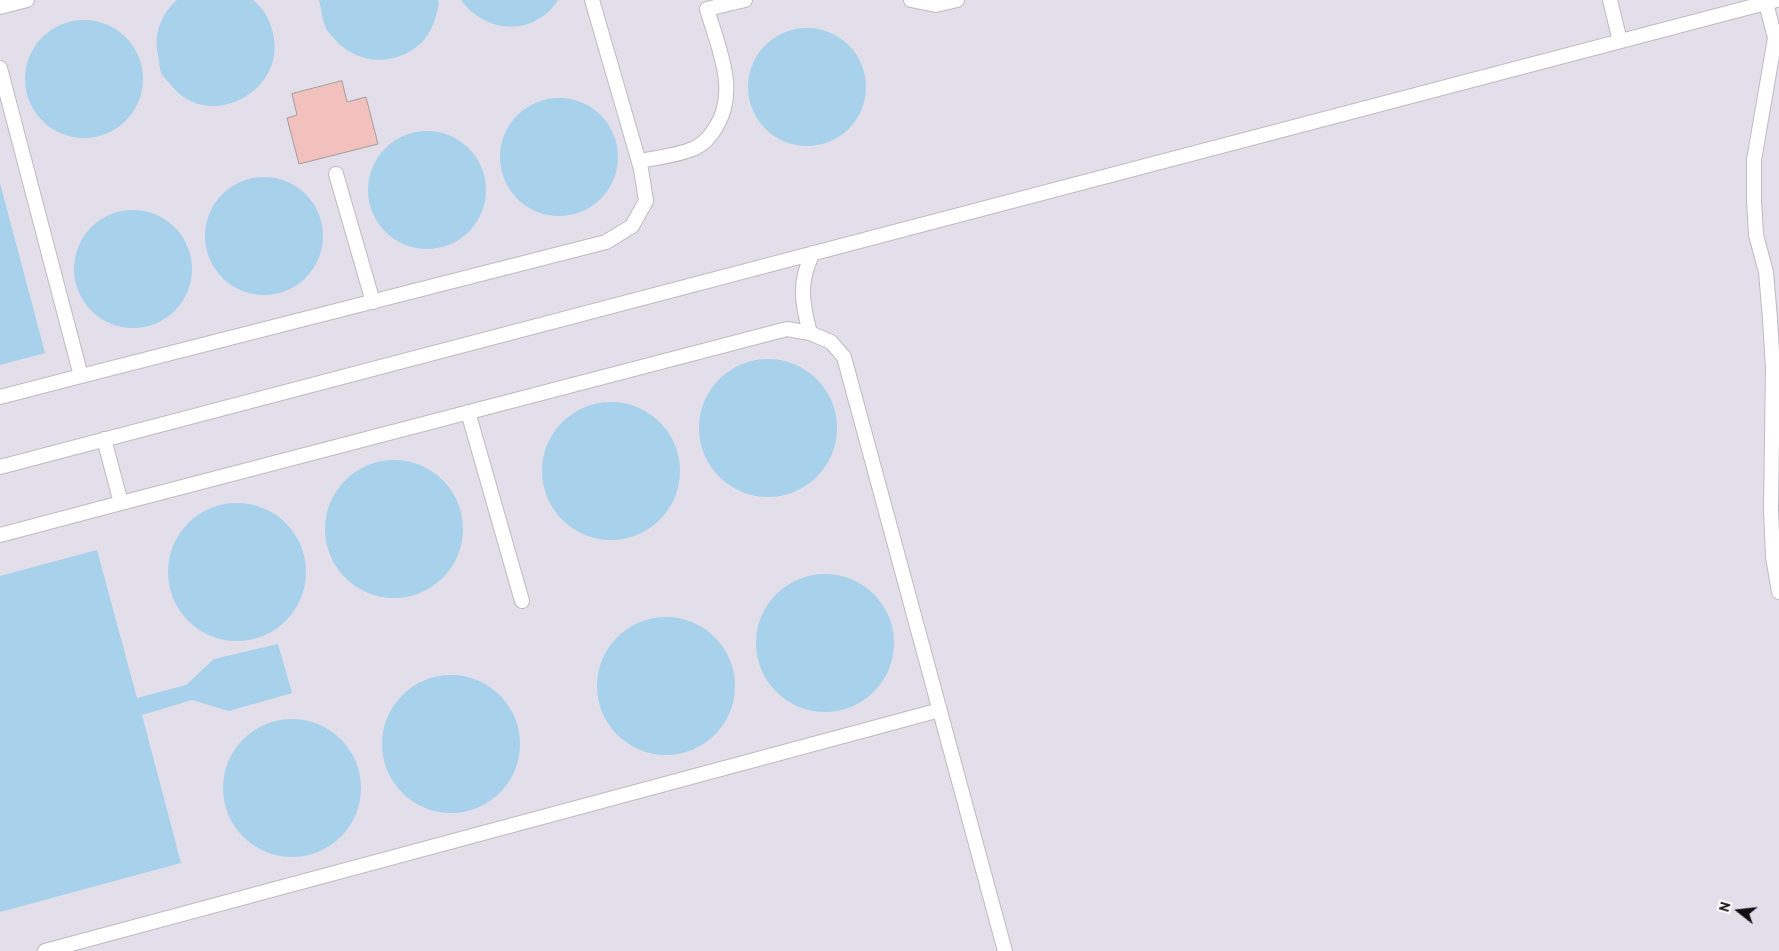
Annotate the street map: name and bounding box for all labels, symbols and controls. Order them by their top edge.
north arrow [1714,886,1764,936]
text: N [1715,900,1734,914]

